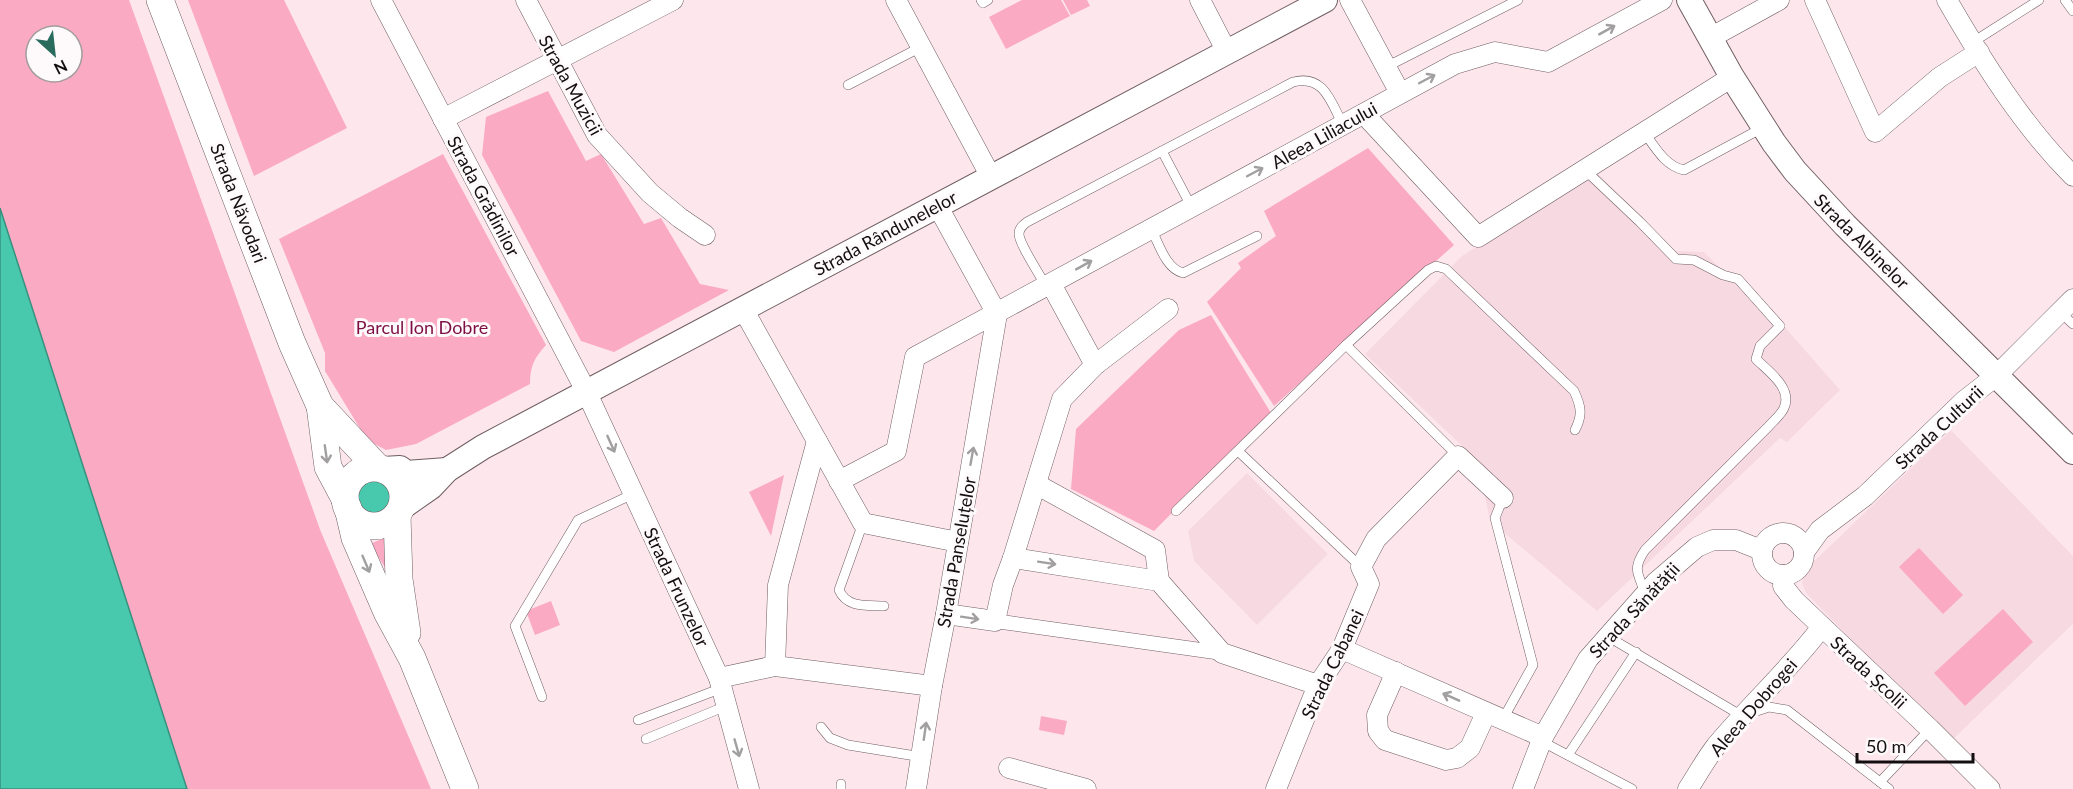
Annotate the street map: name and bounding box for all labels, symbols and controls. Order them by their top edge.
north arrow [24,24,84,84]
one-way arrow [1598,24,1616,35]
street label: Strada Muzicii [534,31,608,139]
text: N [51,57,71,79]
one-way arrow [1417,72,1435,84]
street label: Aleea Liliacului [1267,97,1381,173]
street label: Strada Grădinilor [443,132,525,260]
street label: Strada Năvodari [206,140,272,266]
one-way arrow [1246,166,1264,177]
street label: Strada Rândunelelor [809,186,961,280]
street label: Strada Albinelor [1810,189,1914,293]
one-way arrow [1075,259,1092,271]
park label: Parcul Ion Dobre [356,316,488,338]
street label: Strada Culturii [1890,381,1988,473]
one-way arrow [605,435,617,453]
one-way arrow [321,444,332,464]
one-way arrow [967,447,978,467]
street label: Strada Panseluțelor [932,474,980,629]
street label: Strada Frunzelor [640,524,714,651]
one-way arrow [361,554,372,572]
one-way arrow [1036,558,1056,569]
street label: Strada Sănătății [1584,558,1684,662]
street label: Strada Cabanei [1296,606,1368,722]
one-way arrow [960,612,980,623]
street label: Strada Școlii [1826,631,1912,713]
street label: Aleea Dobrogei [1705,654,1801,760]
one-way arrow [1442,691,1460,702]
one-way arrow [920,722,931,742]
scale bar [1857,726,1972,764]
text: 50 m [1866,735,1906,757]
one-way arrow [732,738,744,757]

